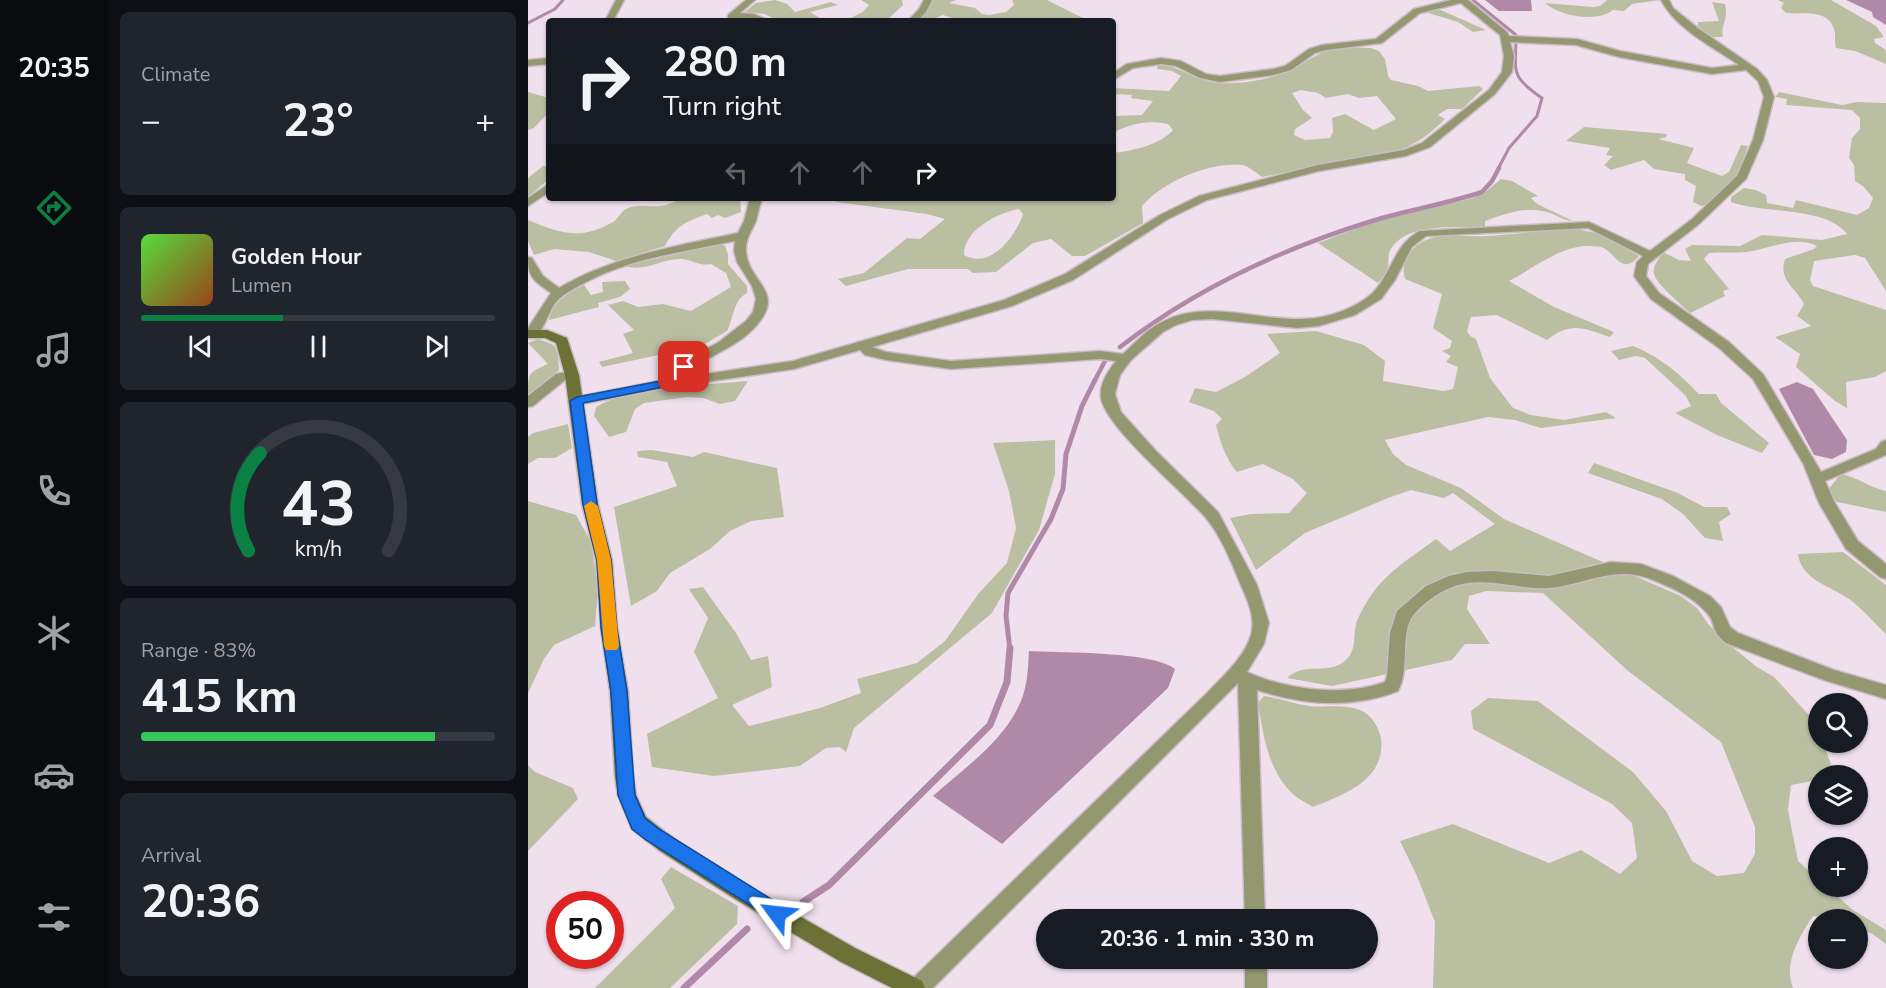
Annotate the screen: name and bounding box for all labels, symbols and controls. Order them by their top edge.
text: 280 m [663,34,787,91]
icon: right [564,42,642,120]
text: 20:35 [18,50,90,87]
text: Climate [141,61,210,88]
text: Turn right [663,88,781,125]
text: 23° [282,91,354,152]
text: − [141,99,161,144]
text: + [475,99,495,144]
icon: left [720,156,753,189]
icon: ahead [783,156,816,189]
icon: ahead [846,156,879,189]
icon: right [909,156,942,189]
icon: directions [33,187,75,229]
text: Golden Hour [231,242,362,272]
text: Lumen [231,272,292,299]
icon: music [33,329,75,371]
icon: previous [184,330,217,363]
icon: pause [302,330,335,363]
icon: next [420,330,453,363]
pin [658,341,709,392]
icon: arrive [667,350,700,383]
text: 43 [281,462,355,547]
icon: phone [33,470,75,512]
text: km/h [294,534,342,564]
icon: climate [33,612,75,654]
text: Range · 83% [141,637,256,664]
text: 415 km [141,667,298,728]
map controls [1808,693,1868,969]
button: search [1808,693,1868,753]
icon: car [33,754,75,796]
button: layers [1808,765,1868,825]
button: + [1808,837,1868,897]
text: Arrival [141,842,201,869]
text: 20:36 [141,872,260,933]
position arrow [745,882,809,946]
speed limit sign: 50 [546,891,624,969]
icon: filters [33,896,75,938]
button: − [1808,909,1868,969]
text: 20:36 · 1 min · 330 m [1100,924,1314,954]

